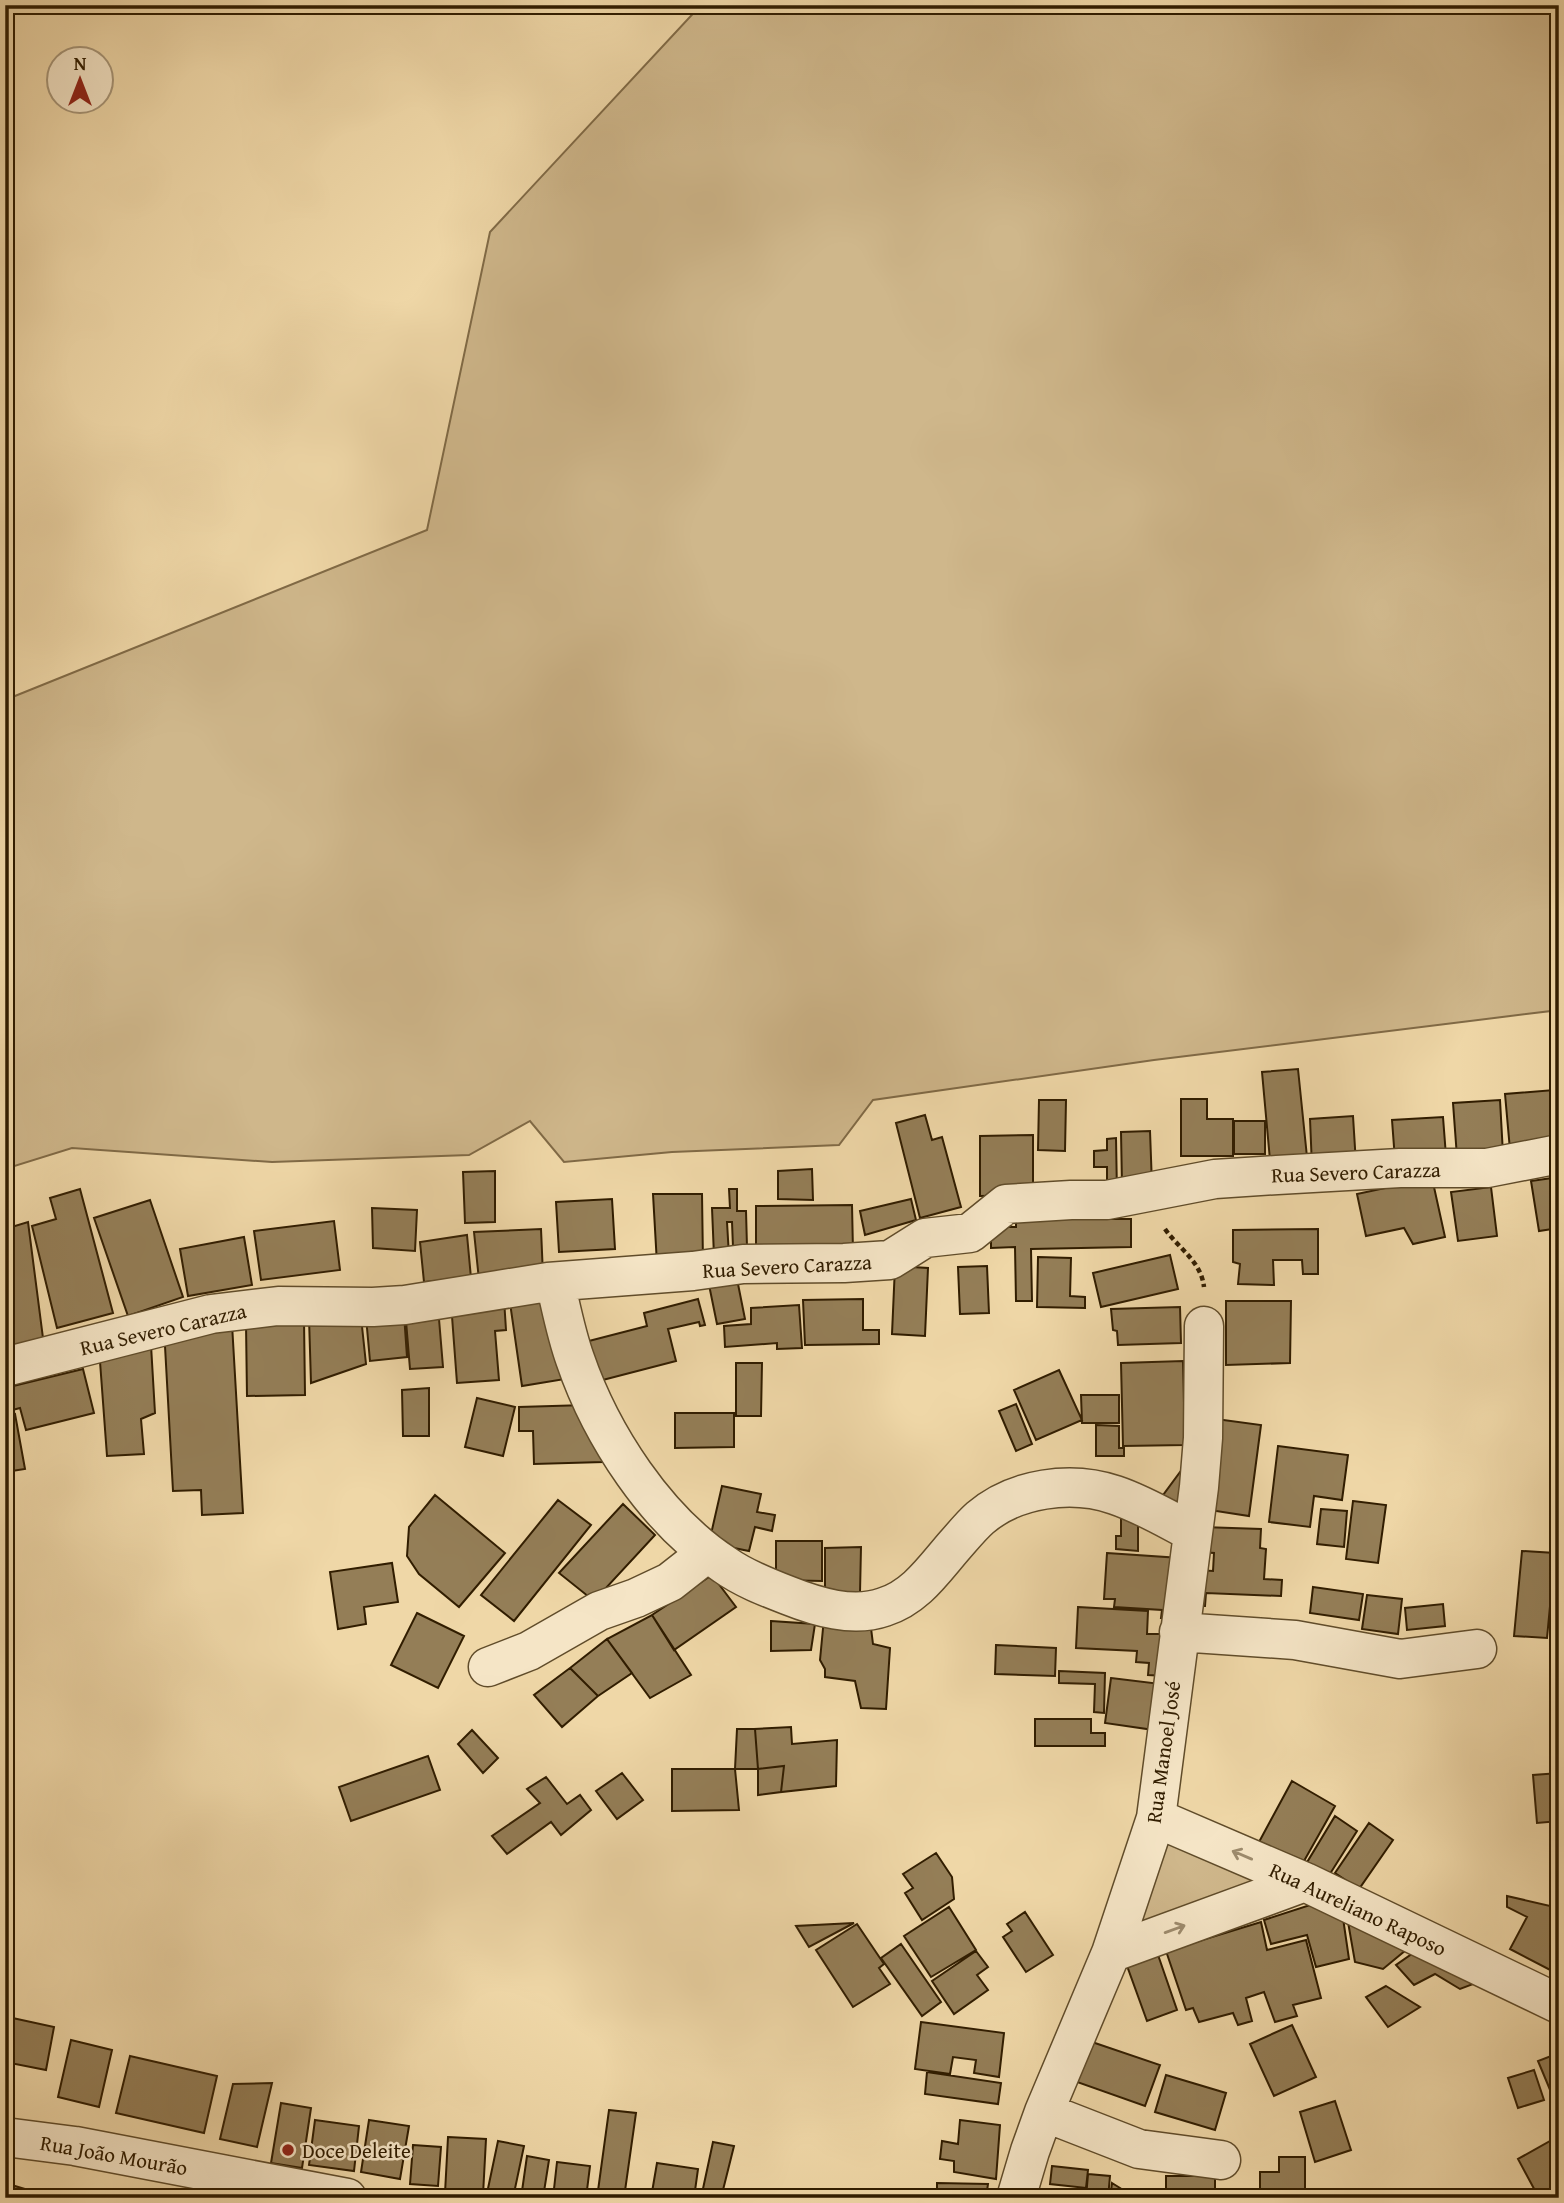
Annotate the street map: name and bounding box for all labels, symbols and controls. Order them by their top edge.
north arrow [46,46,116,116]
text: N [74,49,87,77]
street label: Rua Severo Carazza [1271,1154,1441,1190]
street label: Rua Severo Carazza [701,1246,873,1286]
street label: Rua Severo Carazza [77,1295,249,1363]
street label: Rua Manoel José [1138,1679,1188,1825]
one-way arrow [1232,1848,1253,1861]
street label: Rua Aureliano Raposo [1264,1854,1452,1964]
one-way arrow [1163,1922,1185,1935]
street label: Rua João Mourão [38,2127,190,2183]
place label: Doce Deleite [302,2135,411,2166]
marker: Doce Deleite [280,2142,296,2158]

